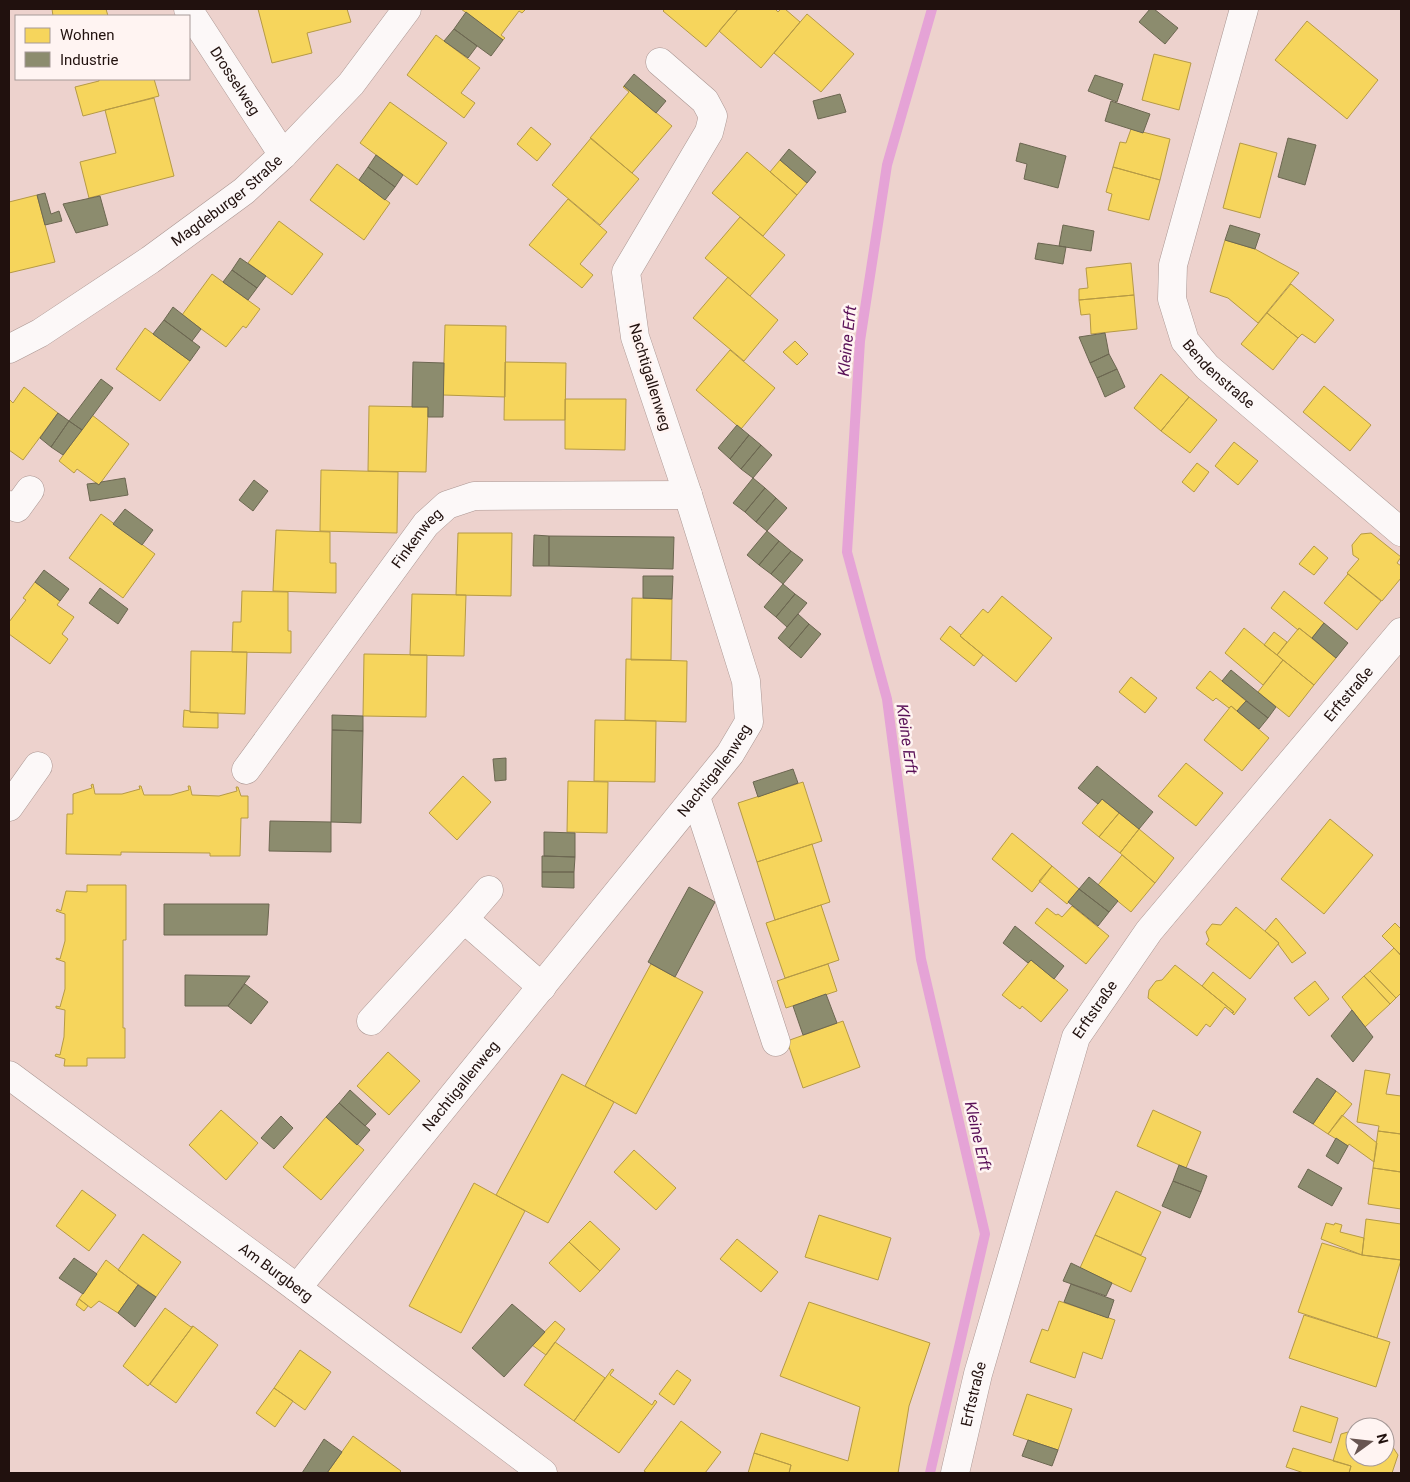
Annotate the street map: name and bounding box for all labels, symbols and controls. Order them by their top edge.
legend [15,15,190,80]
text: Wohnen [60,26,114,44]
street label: Drosselweg [206,43,264,119]
text: Industrie [60,51,118,69]
street label: Magdeburger Straße [168,151,286,250]
water label: Kleine Erft [834,304,860,377]
street label: Nachtigallenweg [625,321,675,433]
street label: Bendenstraße [1179,336,1258,413]
street label: Finkenweg [388,505,446,572]
street label: Erftstraße [1320,663,1377,725]
water label: Kleine Erft [893,703,921,776]
street label: Nachtigallenweg [674,721,755,820]
street label: Erftstraße [1069,977,1121,1042]
street label: Nachtigallenweg [419,1037,503,1135]
water label: Kleine Erft [961,1099,995,1174]
street label: Am Burgberg [235,1239,316,1306]
street label: Erftstraße [957,1359,990,1428]
north arrow [1345,1417,1395,1467]
text: N [1374,1432,1392,1445]

